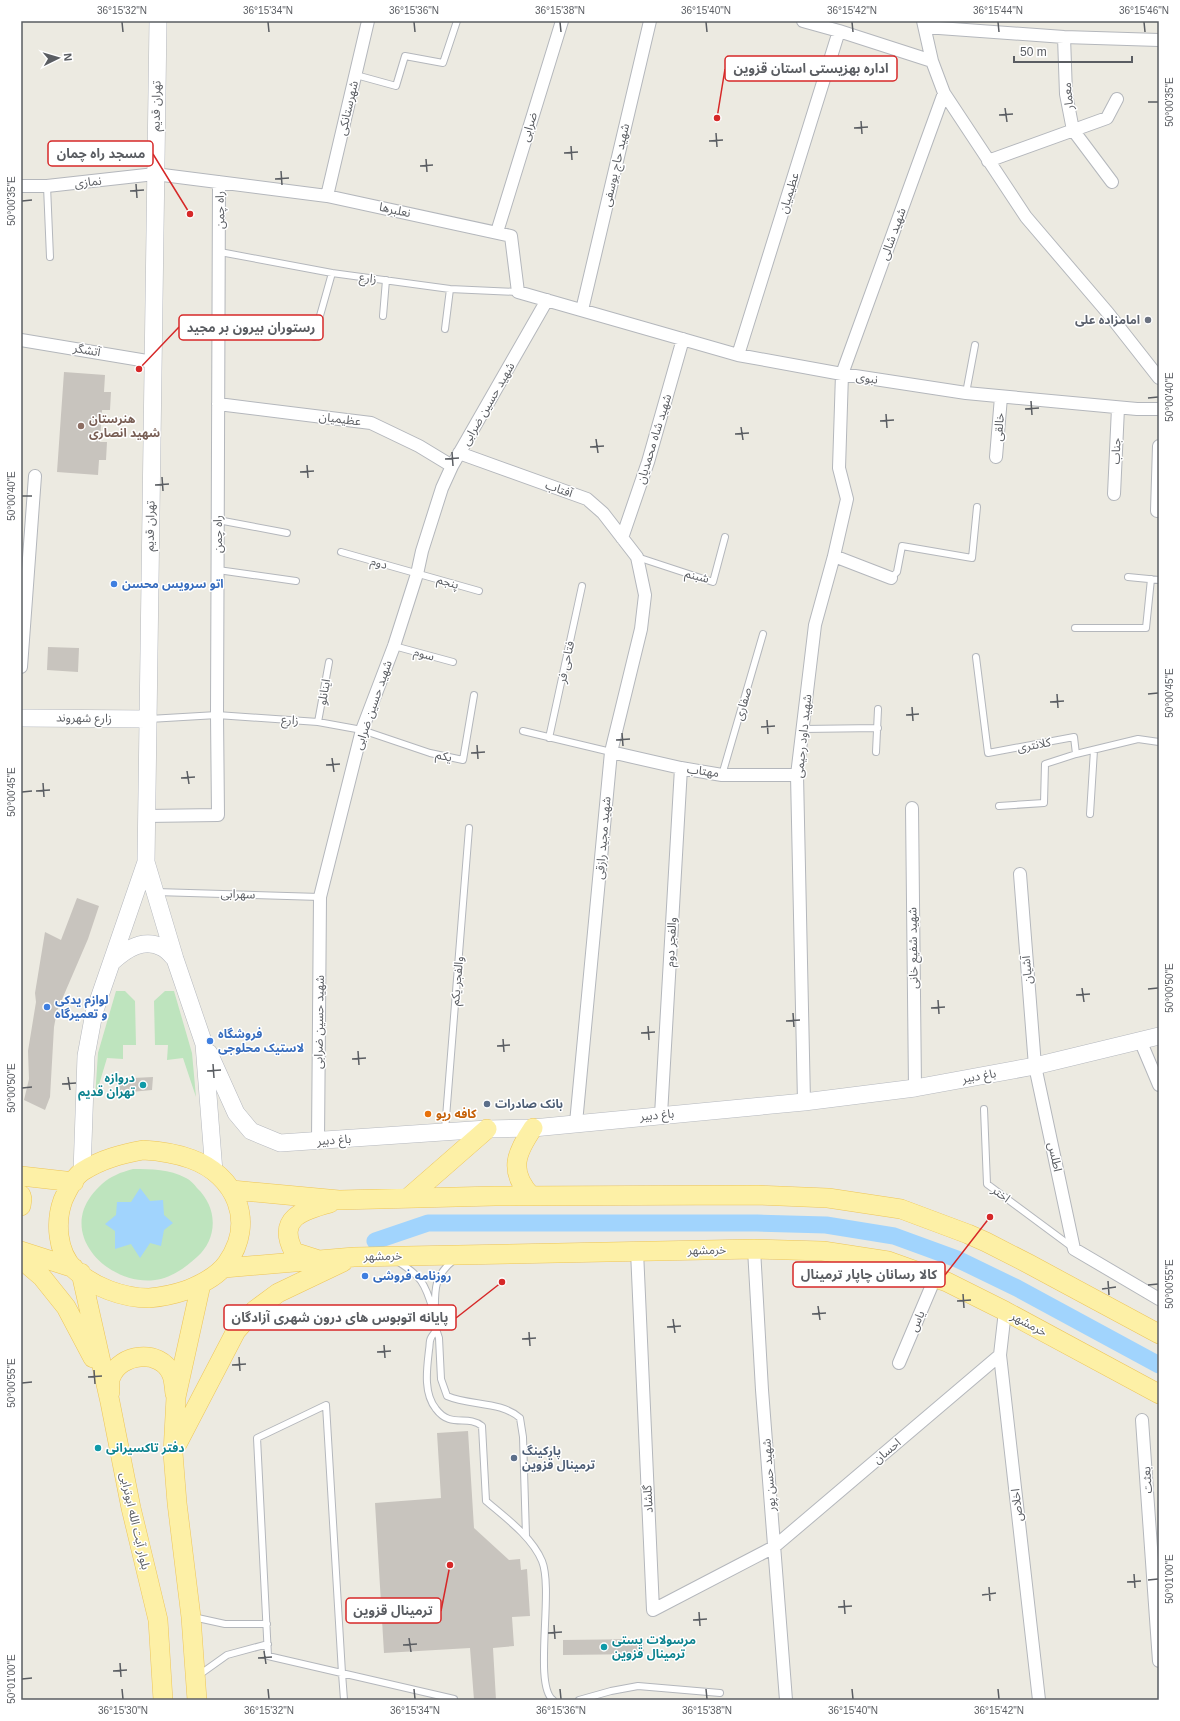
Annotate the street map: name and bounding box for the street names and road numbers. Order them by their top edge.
street label: شهرستانکی [335,79,361,137]
street label: تهران قدیم [149,80,165,131]
street label: معمار [1060,82,1076,111]
street label: ضرابی [518,110,540,144]
street label: شهید حاج یوسفی [600,122,634,208]
street label: عظیمیان [776,171,802,215]
street label: نمازی [74,174,102,190]
street label: راه چمن [213,191,228,229]
street label: نعلبرها [378,200,412,220]
street label: شهید شالی [877,206,909,262]
street label: زارع [358,270,378,288]
street label: آتشگر [71,341,102,359]
street label: شهید حسین ضرابی [459,360,518,448]
street label: نبوی [855,369,879,387]
street label: شهید شاه محمدیان [634,392,674,486]
street label: عظیمیان [318,409,362,429]
street label: خالقی [991,412,1007,442]
street label: جناب [1109,437,1124,465]
street label: آفتاب [543,478,575,501]
street label: تهران قدیم [143,500,159,551]
street label: راه چمن [211,515,226,553]
street label: دوم [368,554,389,574]
street label: شبنم [683,566,711,588]
street label: پنجم [435,572,461,594]
street label: فتاحی فر [555,640,577,685]
street label: سوم [412,645,436,665]
street label: شهید حسین ضرابی [351,658,395,752]
street label: اینانلو [315,678,333,706]
street label: صفاری [732,686,754,722]
street label: شهید داود رحیمی [792,694,814,778]
street label: زارع شهروند [56,711,112,727]
street label: زارع [281,712,299,730]
street label: کلانتری [1016,735,1053,755]
street label: یکم [434,747,454,767]
street label: مهتاب [686,762,720,780]
street label: شهید مجید رازقی [592,796,614,880]
street label: سهرابی [220,886,256,902]
street label: شهید شفیع خانی [905,907,923,989]
street label: والفجر دوم [663,917,681,967]
street label: آشیان [1019,955,1035,985]
street label: والفجر یکم [448,956,468,1006]
street label: شهید حسین ضرابی [311,975,327,1069]
street label: باغ دبیر [960,1066,997,1088]
street label: باغ دبیر [638,1107,675,1126]
street label: باغ دبیر [315,1132,352,1150]
street label: اطلس [1045,1141,1065,1173]
street label: اختر [988,1182,1013,1205]
street label: خرمشهر [687,1243,726,1257]
street label: خرمشهر [363,1249,402,1263]
street label: یاس [906,1308,928,1334]
street label: خرمشهر [1008,1308,1049,1339]
street label: احسان [870,1435,904,1467]
street label: شهید حسن پور [759,1438,780,1513]
street label: بعثت [1139,1466,1155,1494]
street label: بلوار آیت الله ابوترابی [117,1471,153,1571]
street label: گلشاد [640,1484,656,1513]
street label: اخلاص [1008,1488,1026,1522]

